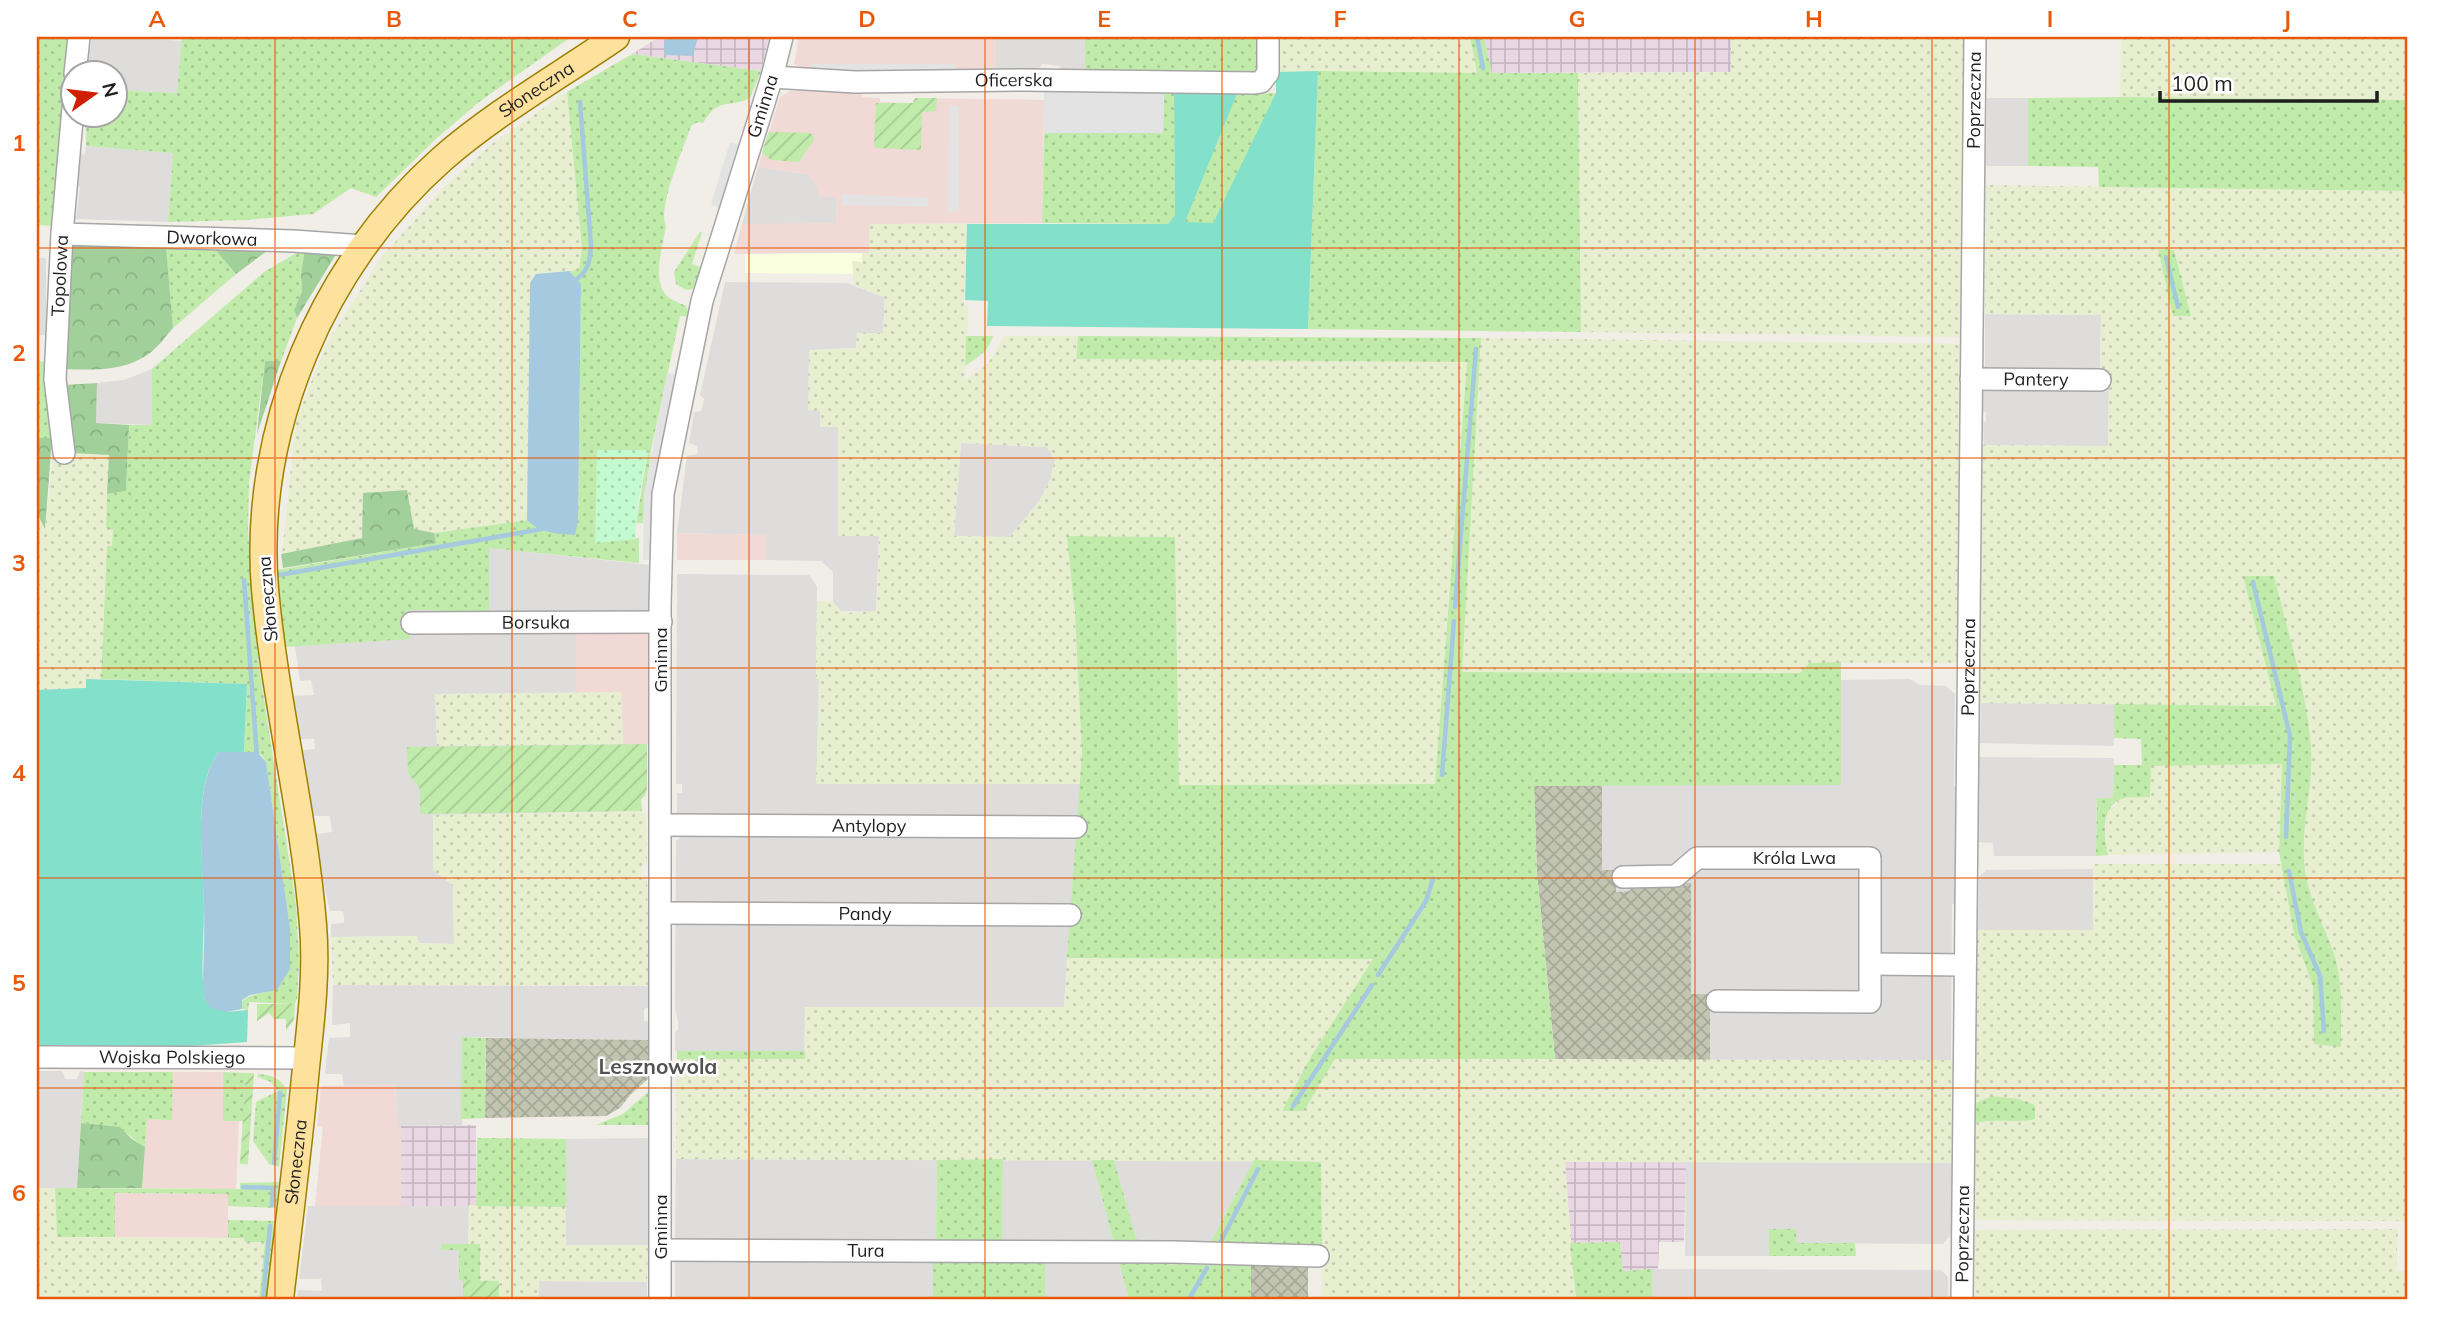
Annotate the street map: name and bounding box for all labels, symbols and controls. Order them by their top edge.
text: A [148,4,166,33]
text: B [386,4,402,33]
text: C [622,4,638,33]
text: D [858,4,876,33]
text: E [1097,4,1111,33]
text: F [1333,4,1347,33]
text: G [1568,4,1586,33]
text: H [1805,4,1823,33]
text: I [2047,4,2053,33]
text: J [2283,4,2291,33]
street label: Poprzeczna [1962,51,1986,149]
street label: Słoneczna [494,56,578,123]
north arrow [60,60,130,130]
scale bar [2160,60,2378,104]
street label: Oficerska [975,68,1053,92]
text: 100 m [2171,70,2233,96]
street label: Gminna [742,72,783,141]
text: N [97,80,124,100]
text: 1 [12,128,26,157]
street label: Dworkowa [166,225,258,251]
street label: Topolowa [46,234,73,317]
text: 2 [12,338,26,367]
street label: Pantery [2003,367,2069,391]
text: 3 [12,548,26,577]
street label: Słoneczna [252,555,283,643]
street label: Borsuka [502,610,570,634]
street label: Poprzeczna [1956,618,1980,716]
street label: Gminna [649,627,672,693]
text: 4 [12,758,26,787]
street label: Antylopy [832,814,907,837]
street label: Króla Lwa [1753,846,1836,869]
street label: Pandy [838,902,892,925]
text: 5 [12,968,26,997]
street label: Wojska Polskiego [99,1045,245,1069]
district label: Lesznowola [599,1053,717,1079]
street label: Słoneczna [279,1118,312,1206]
text: 6 [12,1178,26,1207]
street label: Poprzeczna [1950,1185,1974,1283]
street label: Gminna [649,1194,672,1260]
street label: Tura [847,1239,885,1262]

